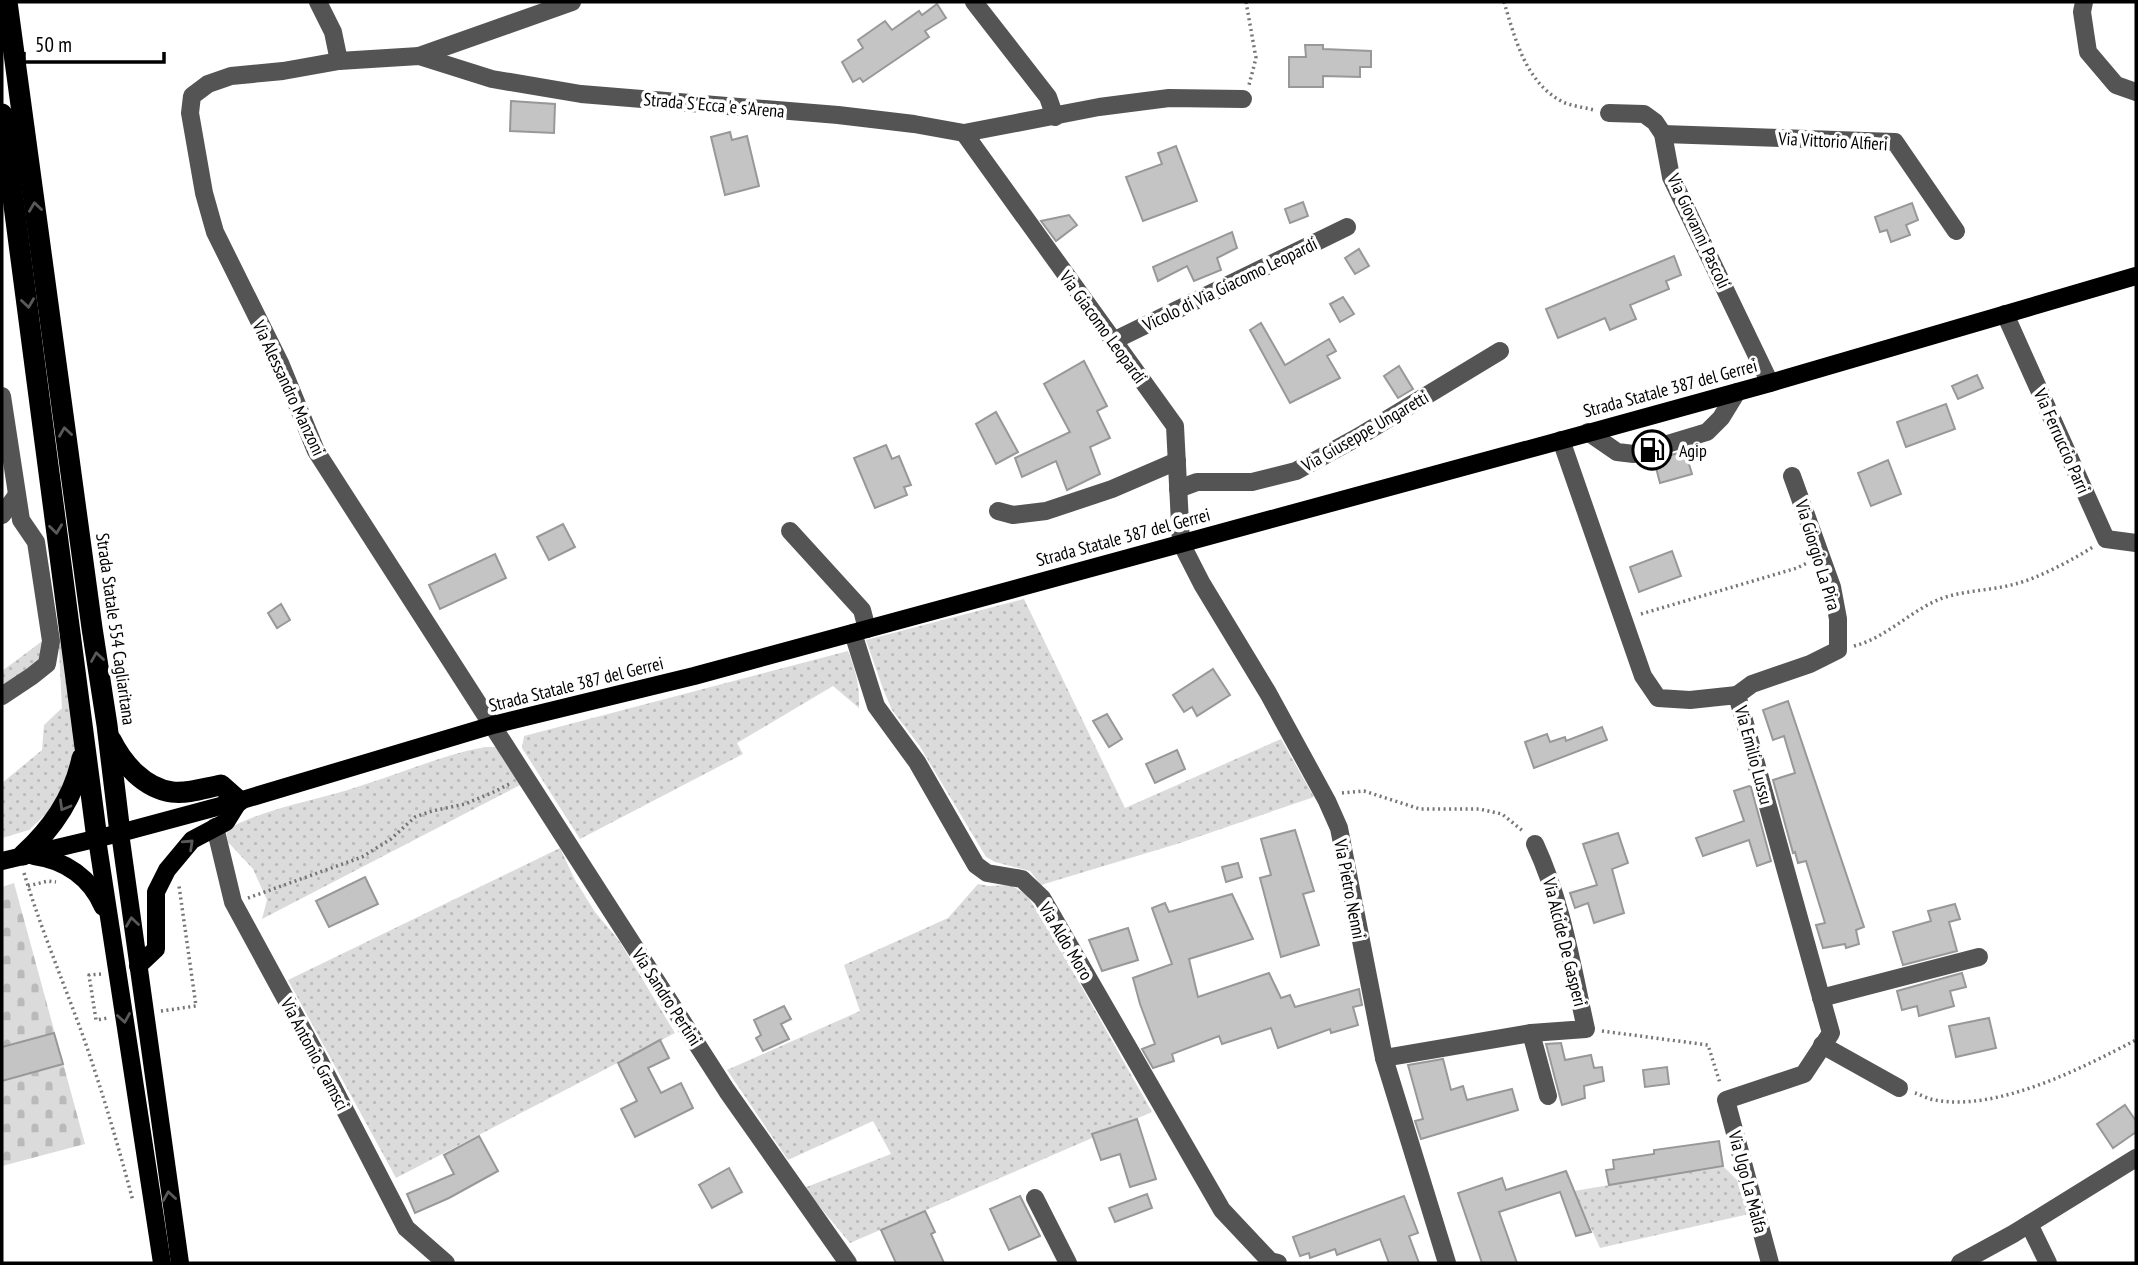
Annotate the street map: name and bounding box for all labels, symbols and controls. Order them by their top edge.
scale bar [24,21,164,65]
text: 50 m [35,31,72,58]
street label: Strada S'Ecca 'e s'Arena [643,87,785,123]
street label: Via Vittorio Alfieri [1777,127,1888,155]
street label: Via Giovanni Pascoli [1662,169,1736,292]
one-way arrow [27,201,42,213]
street label: Vicolo di Via Giacomo Leopardi [1138,232,1321,337]
street label: Via Giacomo Leopardi [1054,265,1152,388]
one-way arrow [20,298,35,309]
street label: Via Alessandro Manzoni [247,316,330,459]
street label: Strada Statale 387 del Gerrei [1581,354,1759,422]
street label: Via Ferruccio Parri [2028,384,2095,497]
street label: Via Giuseppe Ungaretti [1297,385,1433,477]
one-way arrow [58,426,73,438]
fuel station icon: Agip [1631,429,1673,471]
place label: Agip [1679,439,1707,462]
street label: Via Giorgio La Pira [1790,496,1846,613]
street label: Strada Statale 387 del Gerrei [1034,503,1212,571]
one-way arrow [49,523,64,535]
street label: Strada Statale 554 Cagliaritana [91,532,141,726]
street label: Strada Statale 387 del Gerrei [486,651,666,717]
one-way arrow [90,652,105,663]
street label: Via Emilio Lussu [1730,702,1778,807]
one-way arrow [59,799,72,811]
street label: Via Pietro Nenni [1329,836,1371,941]
one-way arrow [181,839,194,852]
street label: Via Alcide De Gasperi [1538,874,1592,1009]
street label: Via Aldo Moro [1033,897,1098,984]
one-way arrow [124,916,139,928]
street label: Via Sandro Pertini [626,943,707,1050]
street label: Via Antonio Gramsci [275,993,354,1114]
one-way arrow [116,1012,131,1024]
street label: Via Ugo La Malfa [1723,1127,1773,1236]
one-way arrow [162,1190,177,1202]

